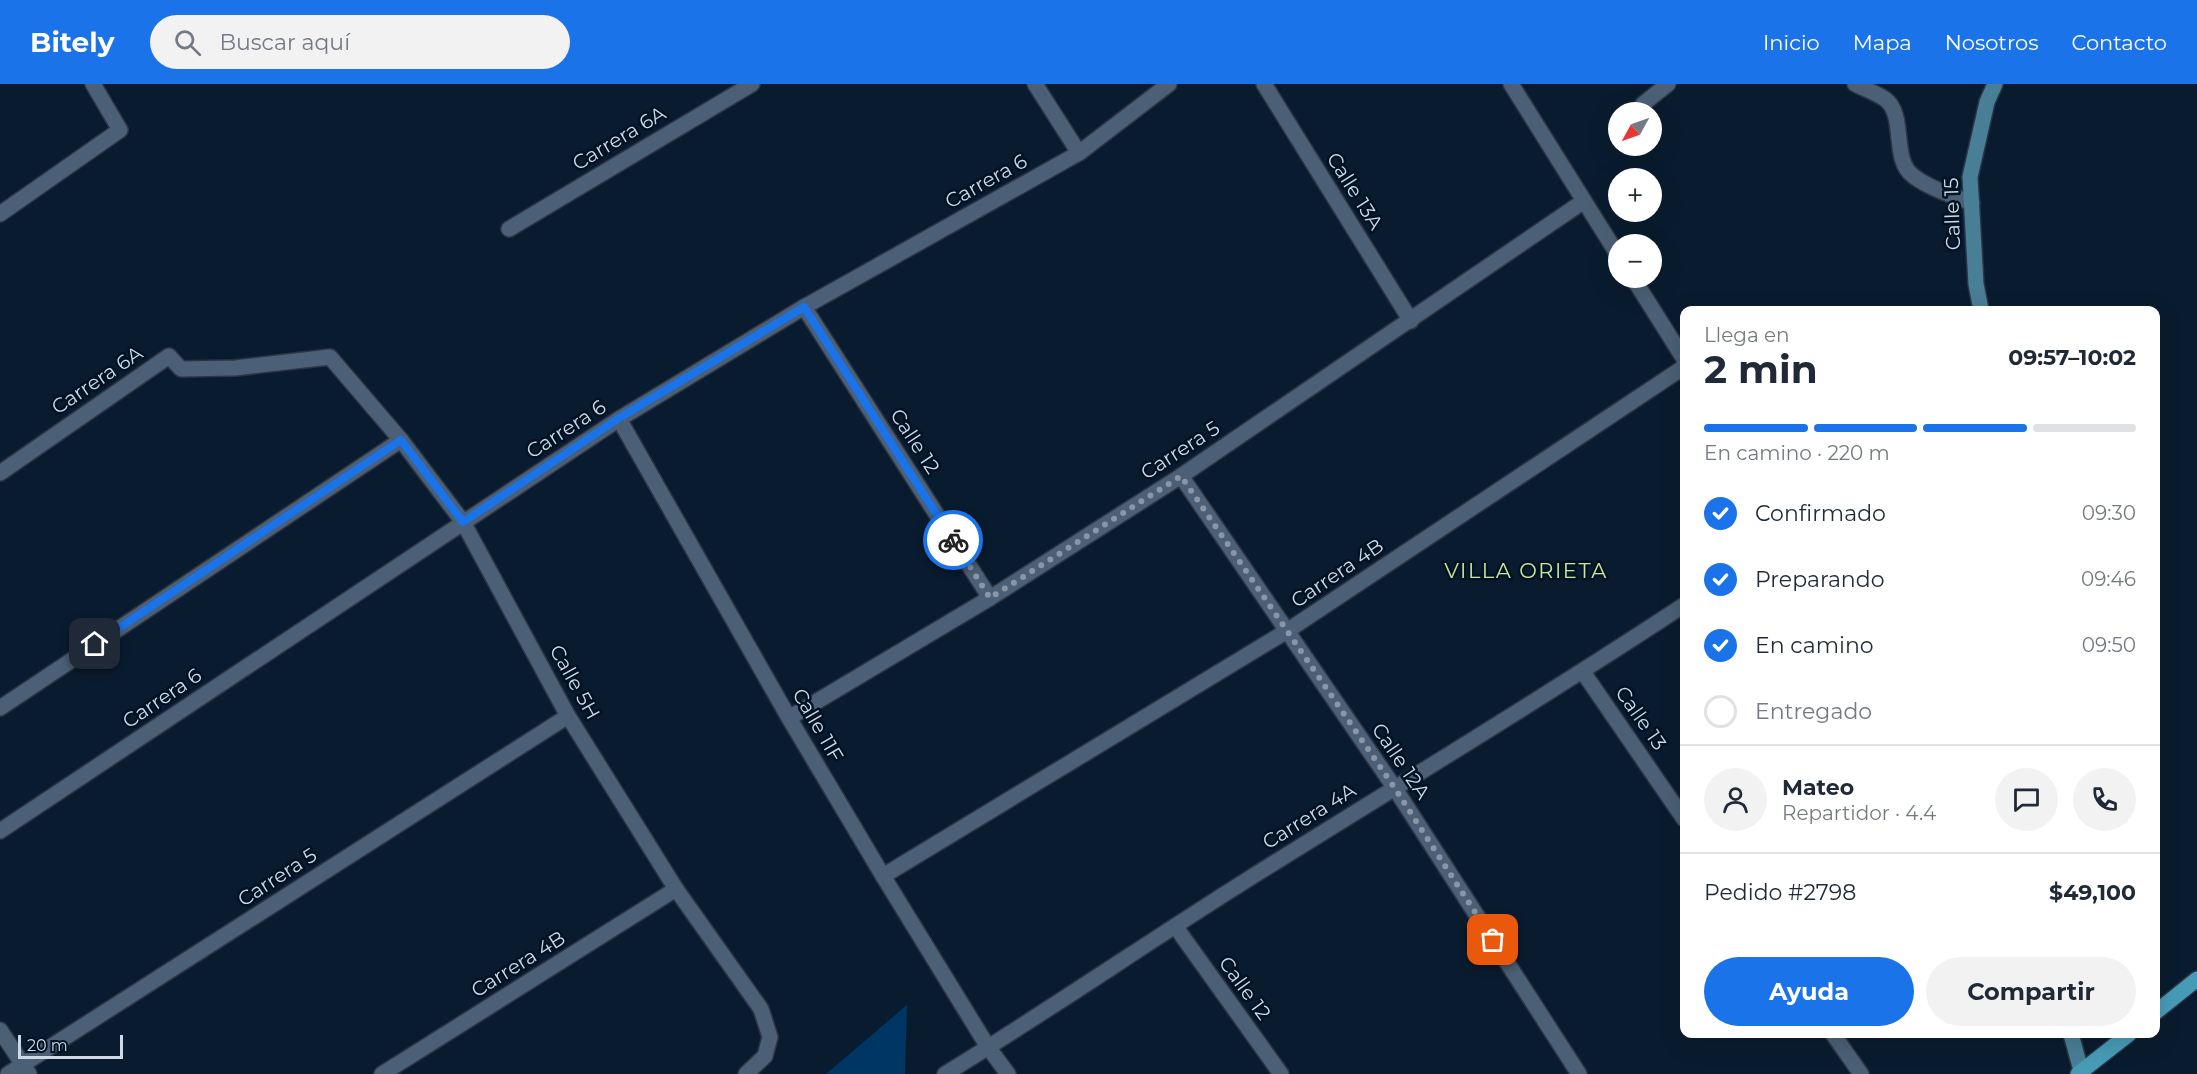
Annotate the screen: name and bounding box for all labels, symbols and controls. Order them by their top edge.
search box [150,15,570,69]
text: Bitely [30,25,114,59]
icon: search [171,26,204,59]
text: Buscar aquí [219,29,350,56]
text: Inicio [1763,30,1820,55]
text: Mapa [1853,30,1912,55]
text: Nosotros [1945,30,2038,55]
text: Contacto [2071,30,2167,55]
street label: Carrera 6A [568,100,671,175]
north arrow [1608,102,1662,156]
map controls [1608,102,1662,288]
street label: Calle 13A [1322,148,1389,235]
street label: Carrera 6 [941,149,1031,213]
button: + [1608,168,1662,222]
street label: Calle 15 [1939,177,1965,251]
button: − [1608,234,1662,288]
text: Llega en [1704,323,1790,347]
street label: Carrera 6A [47,340,148,419]
text: 09:57–10:02 [2008,344,2136,371]
text: 2 min [1704,345,1818,393]
street label: Carrera 6 [522,394,610,464]
street label: Calle 12 [885,404,945,478]
street label: Carrera 5 [1136,416,1224,484]
text: En camino · 220 m [1704,441,1890,465]
icon: check [1704,497,1737,530]
text: Confirmado [1755,500,1886,527]
text: 09:30 [2082,501,2136,525]
courier [923,510,983,570]
icon: bike [937,524,970,557]
street label: Carrera 4B [1286,533,1388,613]
district label: VILLA ORIETA [1444,558,1608,583]
icon: check [1704,563,1737,596]
text: Preparando [1755,566,1884,593]
text: 09:46 [2081,567,2136,591]
pin [69,618,120,669]
icon: home [78,627,111,660]
icon: check [1704,629,1737,662]
text: En camino [1755,632,1874,659]
text: 09:50 [2082,633,2136,657]
street label: Calle 5H [545,641,605,723]
street label: Carrera 6 [118,663,206,733]
street label: Calle 13 [1610,681,1672,755]
street label: Calle 11F [787,684,849,766]
text: Entregado [1755,698,1872,725]
street label: Calle 12A [1367,718,1436,804]
button: person [1704,768,1767,831]
button: chat [1995,768,2058,831]
button: phone [2073,768,2136,831]
text: Mateo [1782,774,1854,801]
street label: Carrera 4A [1258,778,1361,854]
text: Repartidor · 4.4 [1782,801,1936,825]
street label: Carrera 5 [233,843,321,911]
text: Pedido #2798 [1704,879,1856,906]
text: $49,100 [2049,879,2136,906]
pin [1467,914,1518,965]
icon: bag [1476,923,1509,956]
street label: Carrera 4B [467,926,569,1002]
street label: Calle 12 [1214,952,1276,1024]
button: Ayuda [1704,957,1914,1026]
button: Compartir [1926,957,2136,1026]
scale bar [18,1032,123,1060]
text: 20 m [27,1036,68,1055]

